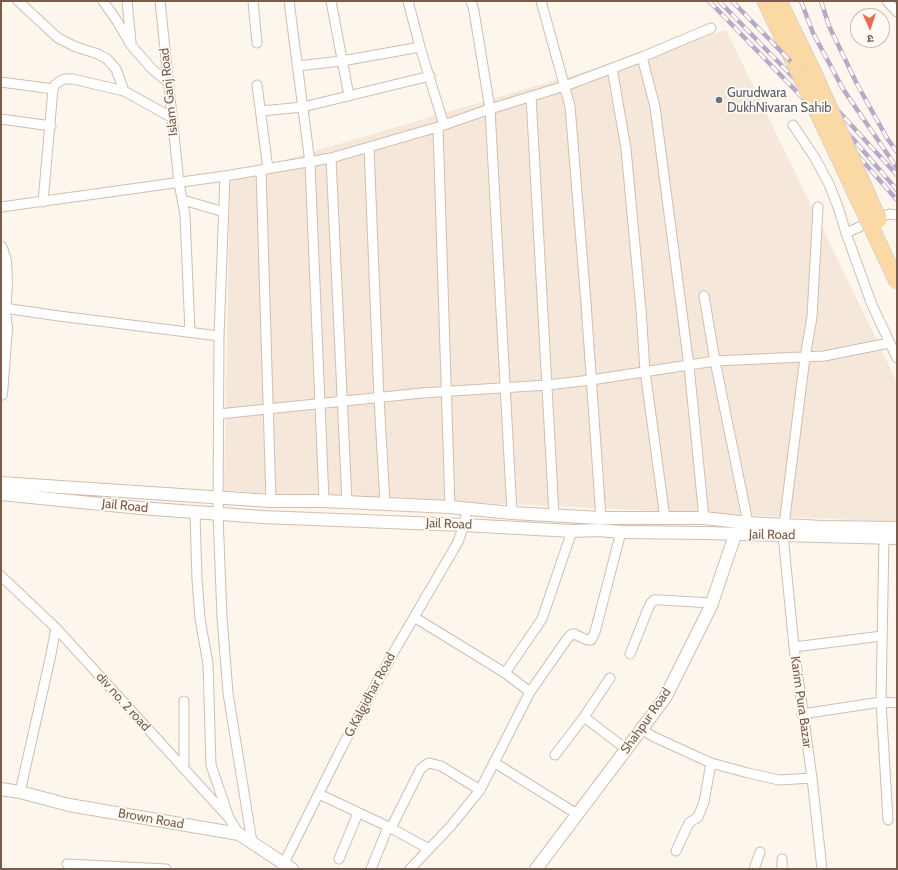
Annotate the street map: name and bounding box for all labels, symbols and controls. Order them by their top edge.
north arrow [850,8,890,48]
text: उ [867,32,874,46]
street label: Islam Ganj Road [157,47,181,137]
place label: Gurudwara DukhNivaran Sahib [727,85,831,116]
marker: Gurudwara DukhNivaran Sahib [714,95,724,105]
street label: Jail Road [101,496,149,516]
street label: Jail Road [426,515,472,533]
street label: Jail Road [749,527,795,543]
street label: G.Kalgidhar Road [341,650,399,740]
street label: Karim Pura Bazar [787,655,815,749]
street label: div no. 2 road [93,669,153,735]
street label: Shahpur Road [617,685,675,757]
street label: Brown Road [117,806,185,832]

